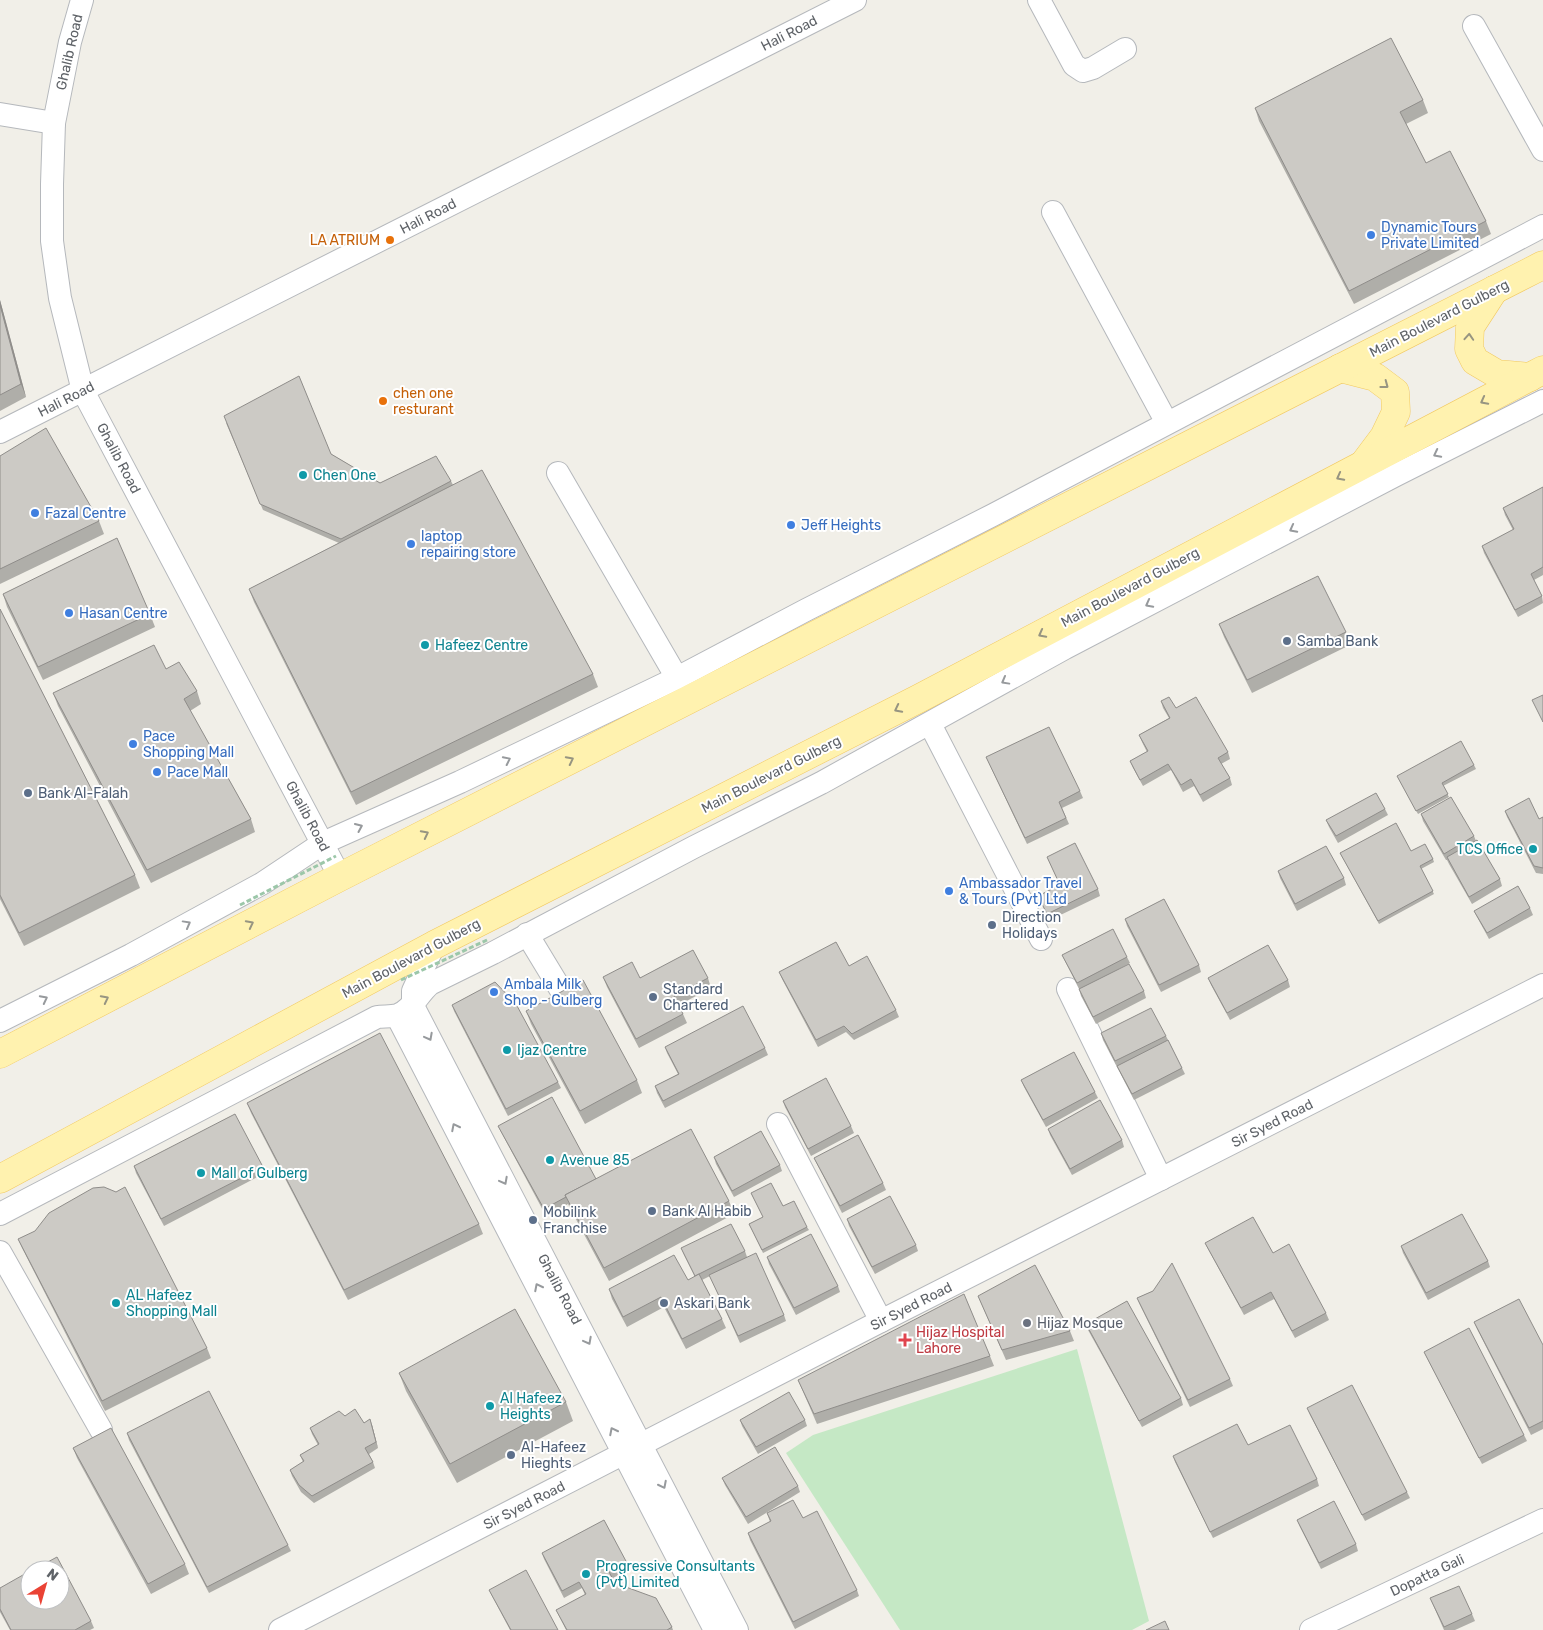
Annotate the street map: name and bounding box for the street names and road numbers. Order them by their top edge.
street label: Ghalib Road [52,12,86,92]
street label: Hali Road [758,12,820,55]
street label: Hali Road [397,195,459,238]
street label: Main Boulevard Gulberg [1367,276,1512,361]
street label: Hali Road [35,378,97,421]
street label: Ghalib Road [93,420,144,496]
street label: Main Boulevard Gulberg [1058,544,1202,631]
street label: Main Boulevard Gulberg [699,732,844,817]
street label: Ghalib Road [282,778,333,854]
street label: Main Boulevard Gulberg [339,915,483,1002]
street label: Sir Syed Road [1229,1096,1316,1151]
street label: Ghalib Road [534,1251,585,1327]
street label: Sir Syed Road [868,1279,955,1334]
street label: Sir Syed Road [481,1478,568,1533]
street label: Dopatta Gali [1387,1551,1467,1600]

